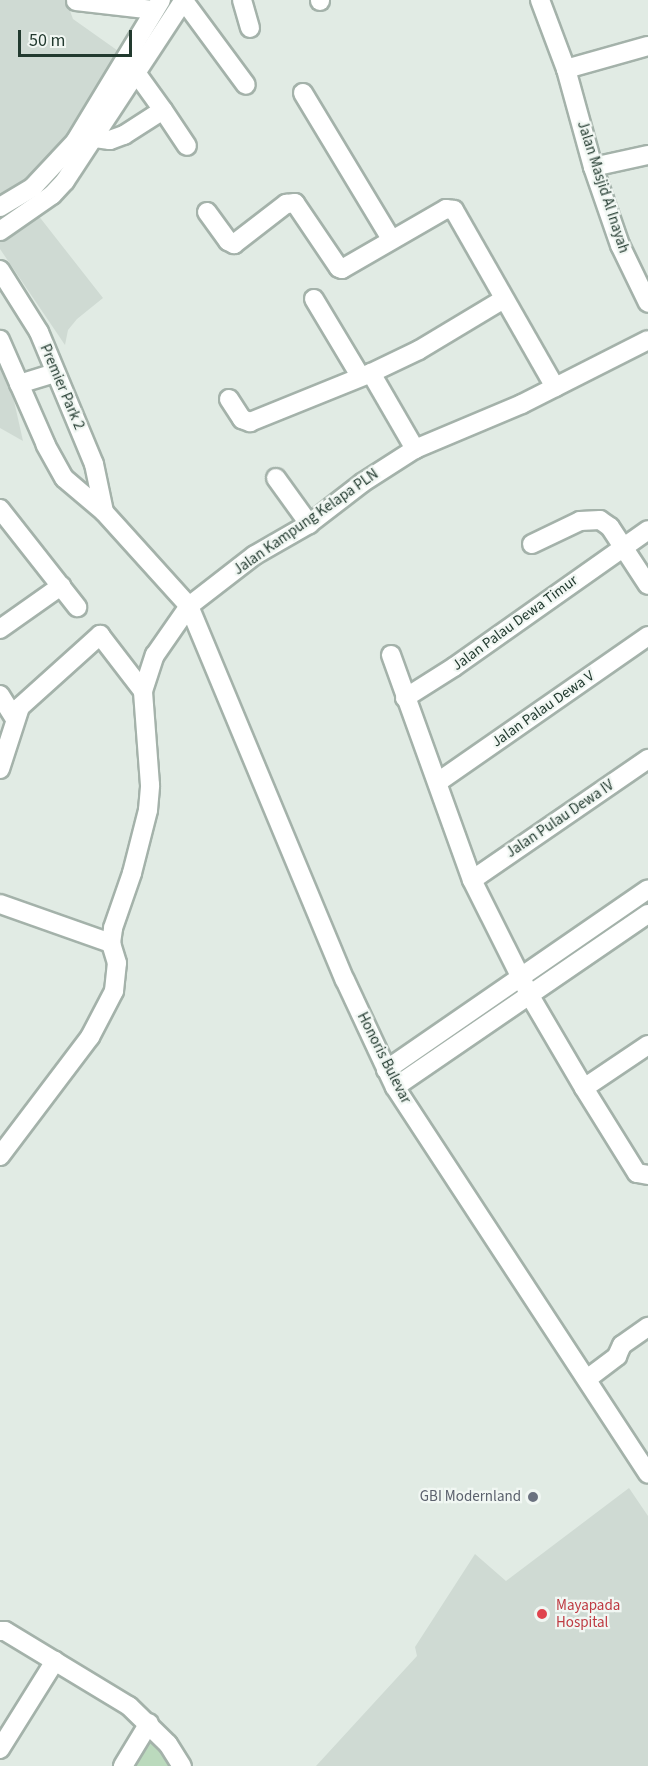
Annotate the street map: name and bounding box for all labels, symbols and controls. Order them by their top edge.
scale bar [21,18,135,56]
text: 50 m [29,28,65,53]
street label: Jalan Masjid Al Inayah [573,119,633,255]
street label: Premier Park 2 [36,341,88,433]
street label: Jalan Kampung Kelapa PLN [230,465,382,579]
street label: Jalan Palau Dewa Timur [449,571,581,675]
street label: Jalan Palau Dewa V [488,667,598,751]
street label: Jalan Pulau Dewa IV [503,776,617,862]
street label: Honoris Bulevar [353,1009,415,1107]
place label: GBI Modernland [420,1488,521,1506]
marker: GBI Modernland [526,1490,540,1504]
place label: Mayapada Hospital [556,1596,620,1631]
marker: Mayapada Hospital [533,1605,551,1623]

